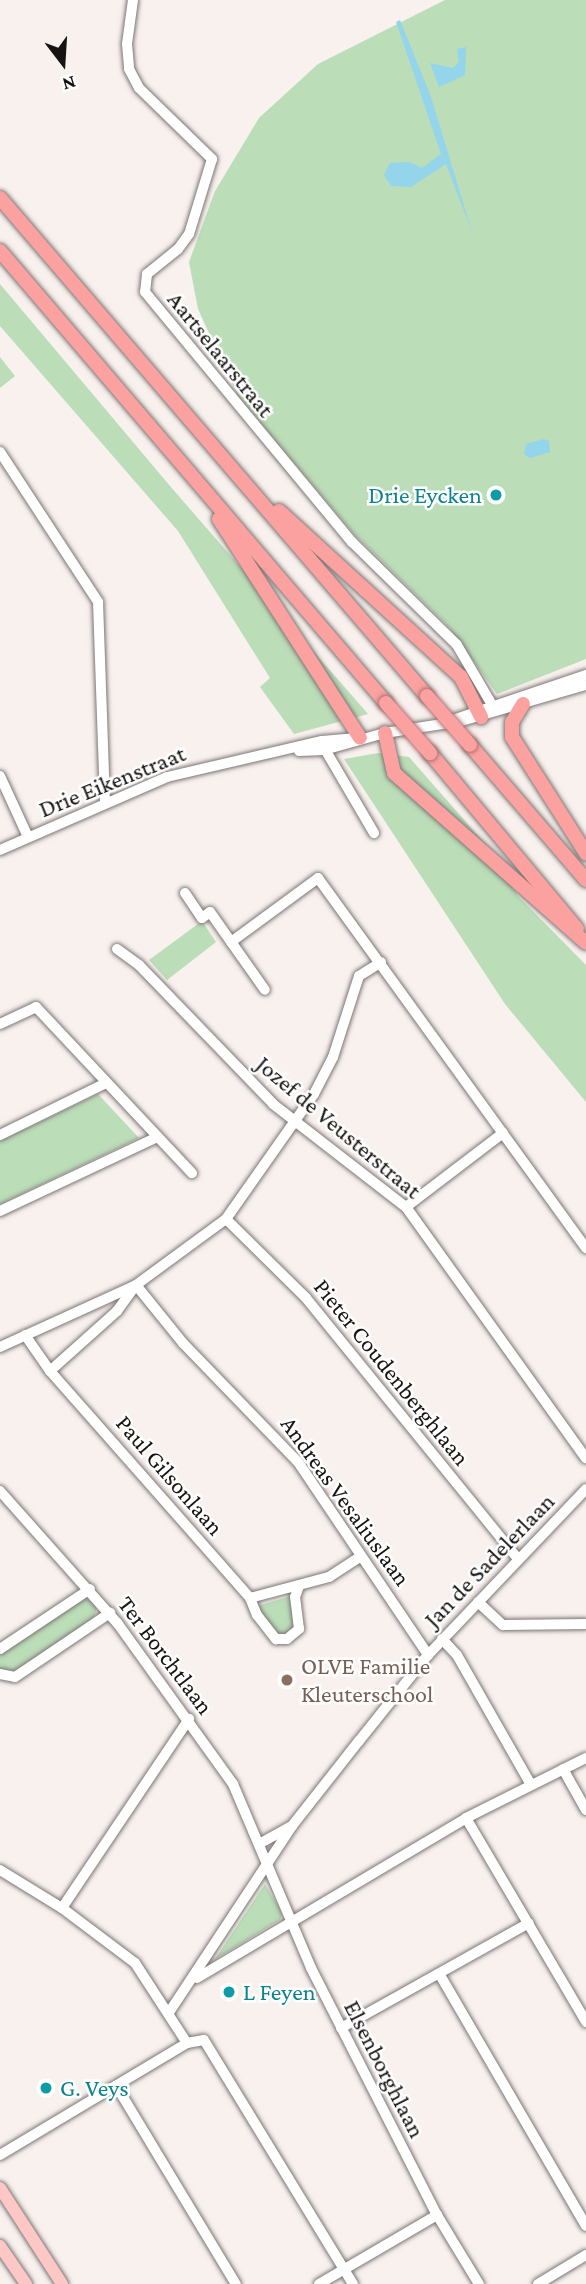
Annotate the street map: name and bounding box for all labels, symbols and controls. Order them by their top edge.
north arrow [28,28,98,98]
text: N [60,72,79,95]
street label: Aartselaarstraat [162,285,280,423]
place label: Drie Eycken [368,481,482,509]
marker: Drie Eycken [488,487,504,503]
street label: Drie Eikenstraat [35,739,189,823]
street label: Jozef de Veusterstraat [251,1050,427,1204]
street label: Pieter Coudenberghlaan [308,1273,476,1471]
street label: Paul Gilsonlaan [110,1409,230,1541]
street label: Andreas Vesaliuslaan [275,1411,417,1591]
street label: Jan de Sadelerlaan [418,1487,560,1633]
street label: Ter Borchtlaan [112,1590,220,1720]
place label: OLVE Familie Kleuterschool [301,1652,433,1708]
marker: OLVE Familie Kleuterschool [279,1672,295,1688]
place label: L Feyen [243,1978,316,2006]
marker: L Feyen [221,1984,237,2000]
street label: Elsenborghlaan [338,1995,432,2143]
place label: G. Veys [60,2074,129,2102]
marker: G. Veys [38,2080,54,2096]

